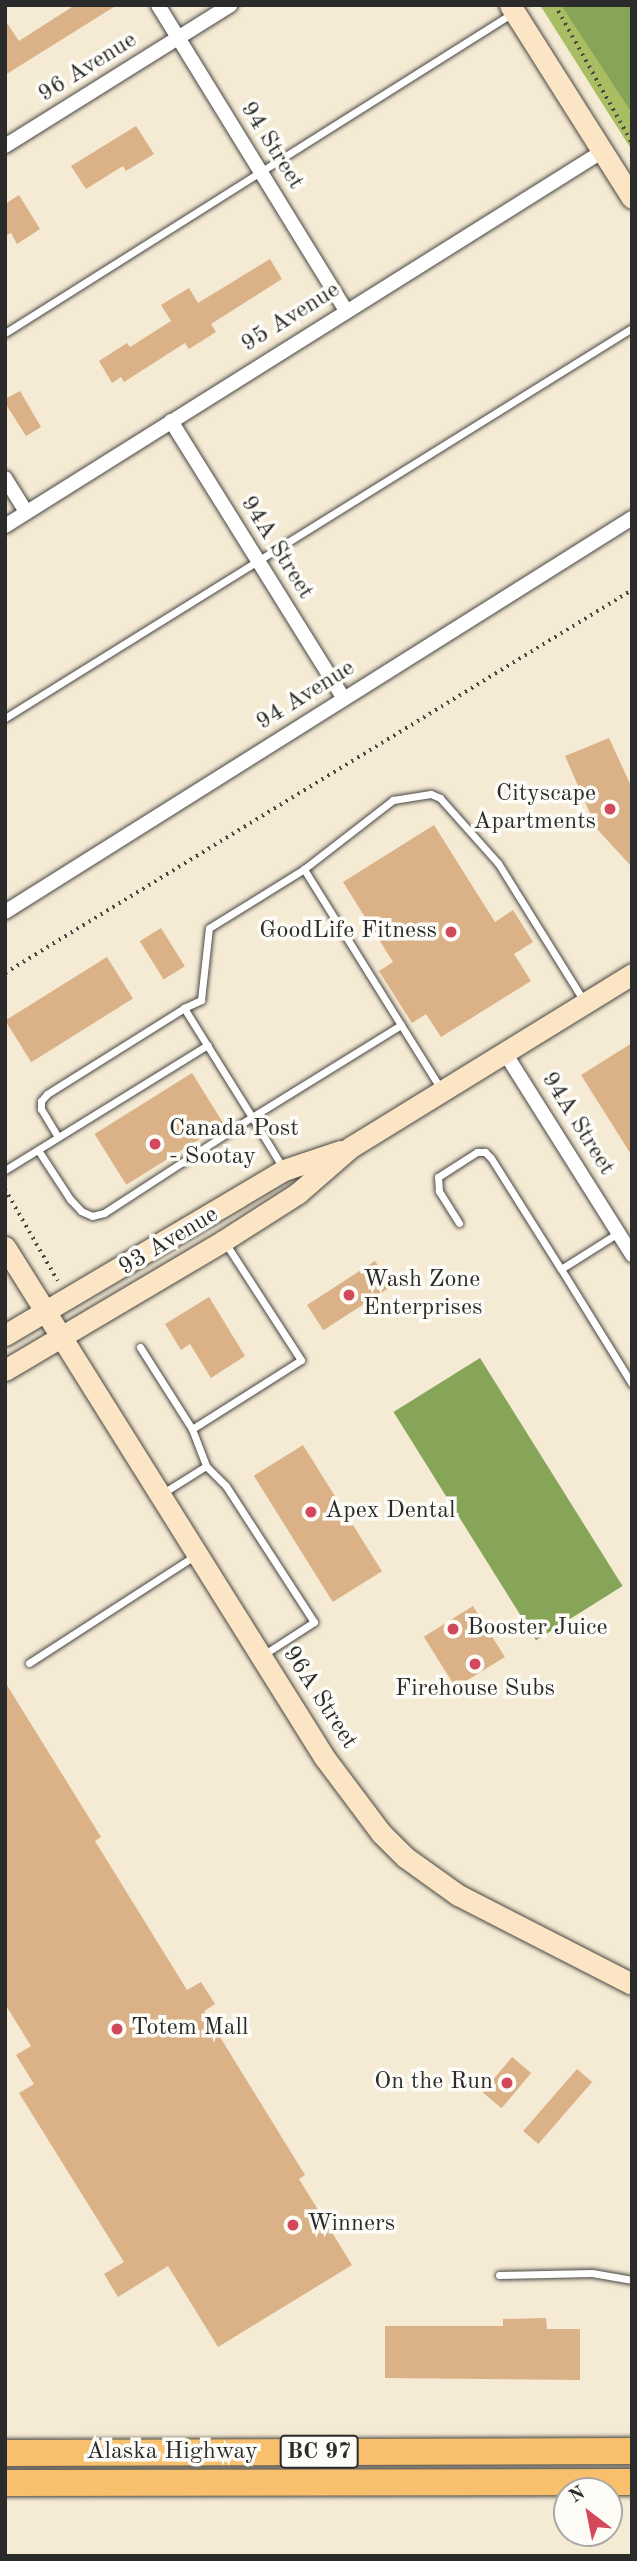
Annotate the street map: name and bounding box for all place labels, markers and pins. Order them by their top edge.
place label: Cityscape Apartments [473,781,596,837]
marker: Cityscape Apartments [602,801,618,817]
place label: GoodLife Fitness [259,918,437,946]
marker: GoodLife Fitness [443,924,459,940]
place label: Canada Post - Sootay [169,1116,299,1172]
marker: Canada Post - Sootay [147,1136,163,1152]
place label: Wash Zone Enterprises [363,1267,482,1323]
marker: Wash Zone Enterprises [341,1287,357,1303]
place label: Apex Dental [325,1498,455,1526]
marker: Apex Dental [303,1504,319,1520]
place label: Booster Juice [467,1615,608,1643]
marker: Booster Juice [445,1621,461,1637]
marker: Firehouse Subs [467,1656,483,1672]
place label: Firehouse Subs [395,1676,555,1704]
place label: Totem Mall [131,2015,249,2043]
marker: Totem Mall [109,2021,125,2037]
place label: On the Run [374,2069,493,2097]
marker: On the Run [499,2075,515,2091]
place label: Winners [307,2211,395,2239]
marker: Winners [285,2217,301,2233]

